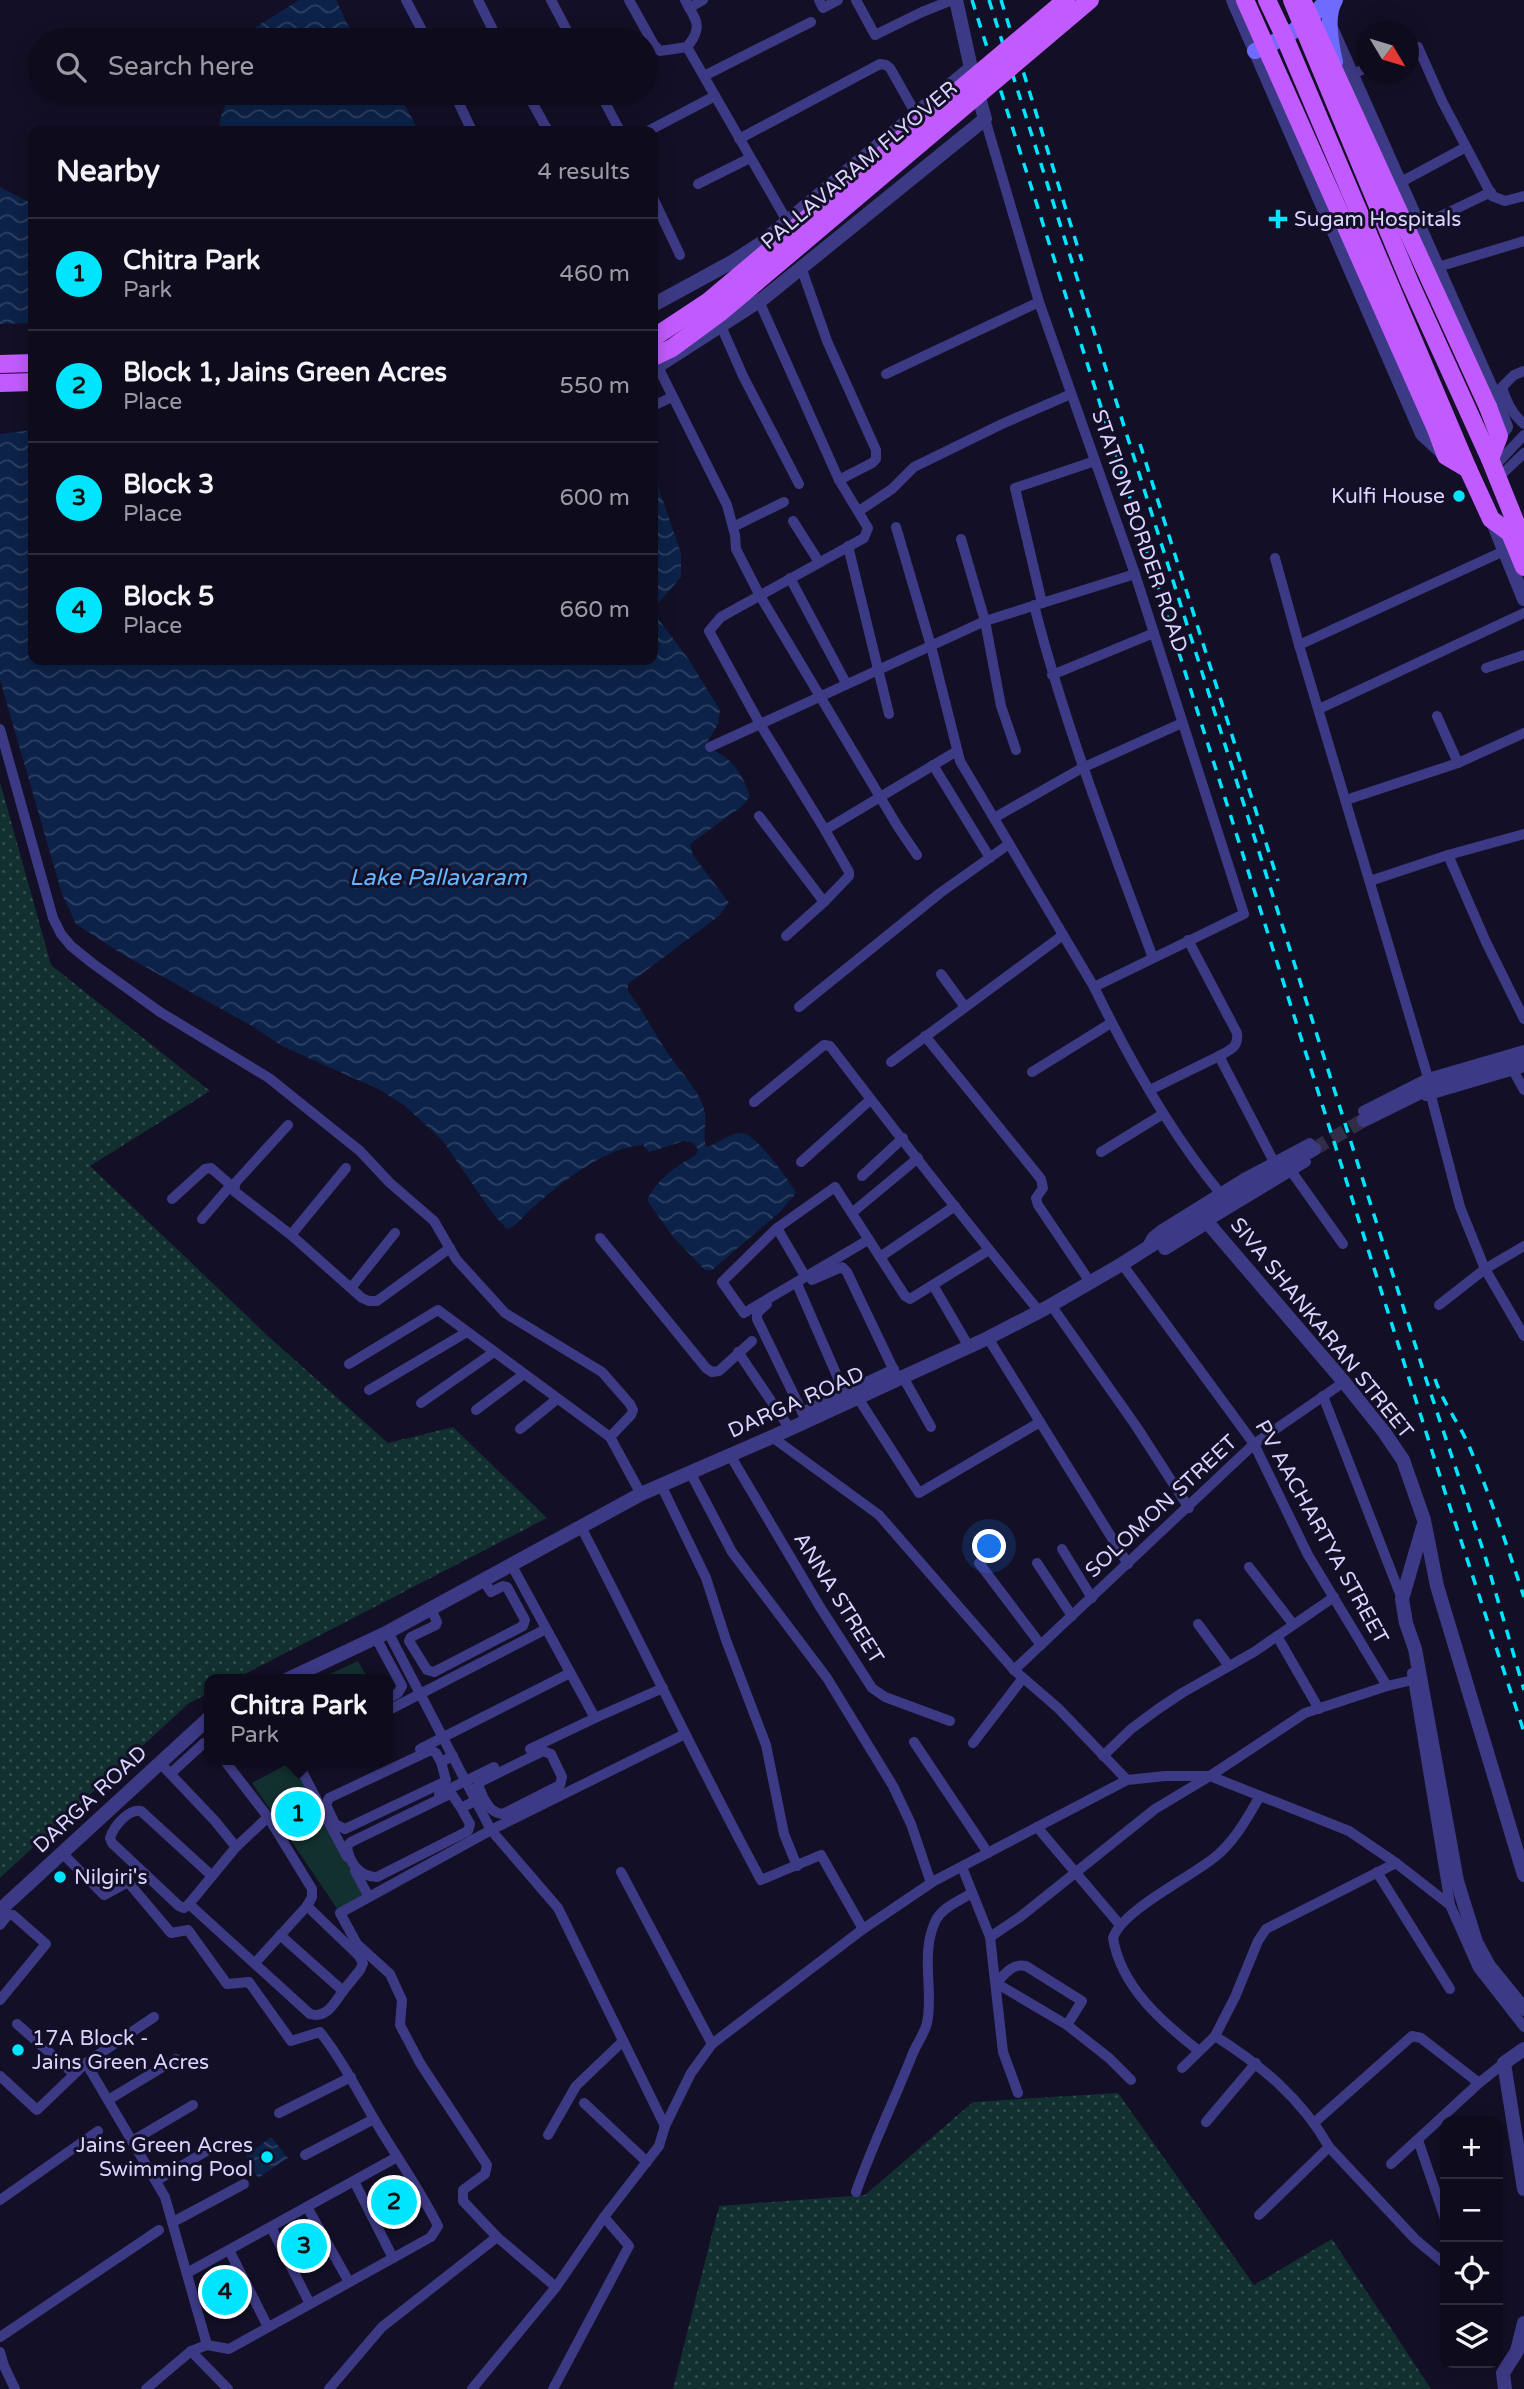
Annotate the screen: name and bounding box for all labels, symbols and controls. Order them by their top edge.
north arrow [1356,21,1419,84]
search box [28,28,658,105]
icon: search [52,48,90,86]
text: Search here [108,51,254,82]
street label: PALLAVARAM FLYOVER [756,76,963,255]
text: Nearby [56,153,160,190]
text: 4 results [537,158,630,186]
place label: Sugam Hospitals [1294,207,1461,232]
marker: Sugam Hospitals [1268,209,1288,229]
text: Chitra Park [123,245,260,276]
text: 1 [72,260,86,288]
text: 460 m [560,260,630,288]
text: Park [123,276,172,304]
text: Block 1, Jains Green Acres [123,357,447,388]
text: 2 [72,372,86,400]
text: 550 m [560,372,630,400]
text: Place [123,388,182,416]
street label: STATION BORDER ROAD [1086,406,1193,656]
text: Block 3 [123,469,214,500]
text: 3 [72,484,86,512]
text: 600 m [560,484,630,512]
place label: Kulfi House [1331,484,1445,509]
marker: Kulfi House [1451,488,1467,504]
text: Place [123,500,182,528]
text: Block 5 [123,581,214,612]
text: 4 [72,596,86,624]
text: 660 m [560,596,630,624]
text: Place [123,612,182,640]
water label: Lake Pallavaram [349,864,528,892]
street label: SIVA SHANKARAN STREET [1225,1213,1419,1444]
street label: DARGA ROAD [724,1361,868,1444]
street label: PV AACHARTYA STREET [1249,1416,1394,1649]
street label: SOLOMON STREET [1080,1429,1243,1583]
street label: ANNA STREET [788,1528,889,1669]
your location [972,1529,1006,1563]
popup [204,1674,393,1765]
text: Chitra Park [230,1690,367,1721]
text: Park [230,1721,279,1749]
street label: DARGA ROAD [28,1740,152,1858]
pin: 1 [275,1788,321,1840]
place label: Nilgiri's [74,1865,148,1890]
marker: Nilgiri's [52,1869,68,1885]
place label: 17A Block - Jains Green Acres [32,2026,209,2075]
marker: 17A Block - Jains Green Acres [10,2042,26,2058]
map controls [1440,2116,1503,2368]
button: + [1440,2116,1503,2179]
place label: Jains Green Acres Swimming Pool [76,2133,253,2182]
marker: Jains Green Acres Swimming Pool [259,2149,275,2165]
pin: 2 [371,2176,417,2228]
button: − [1440,2179,1503,2242]
pin: 3 [281,2220,327,2272]
button: locate [1440,2242,1503,2305]
pin: 4 [202,2266,248,2318]
button: layers [1440,2305,1503,2368]

